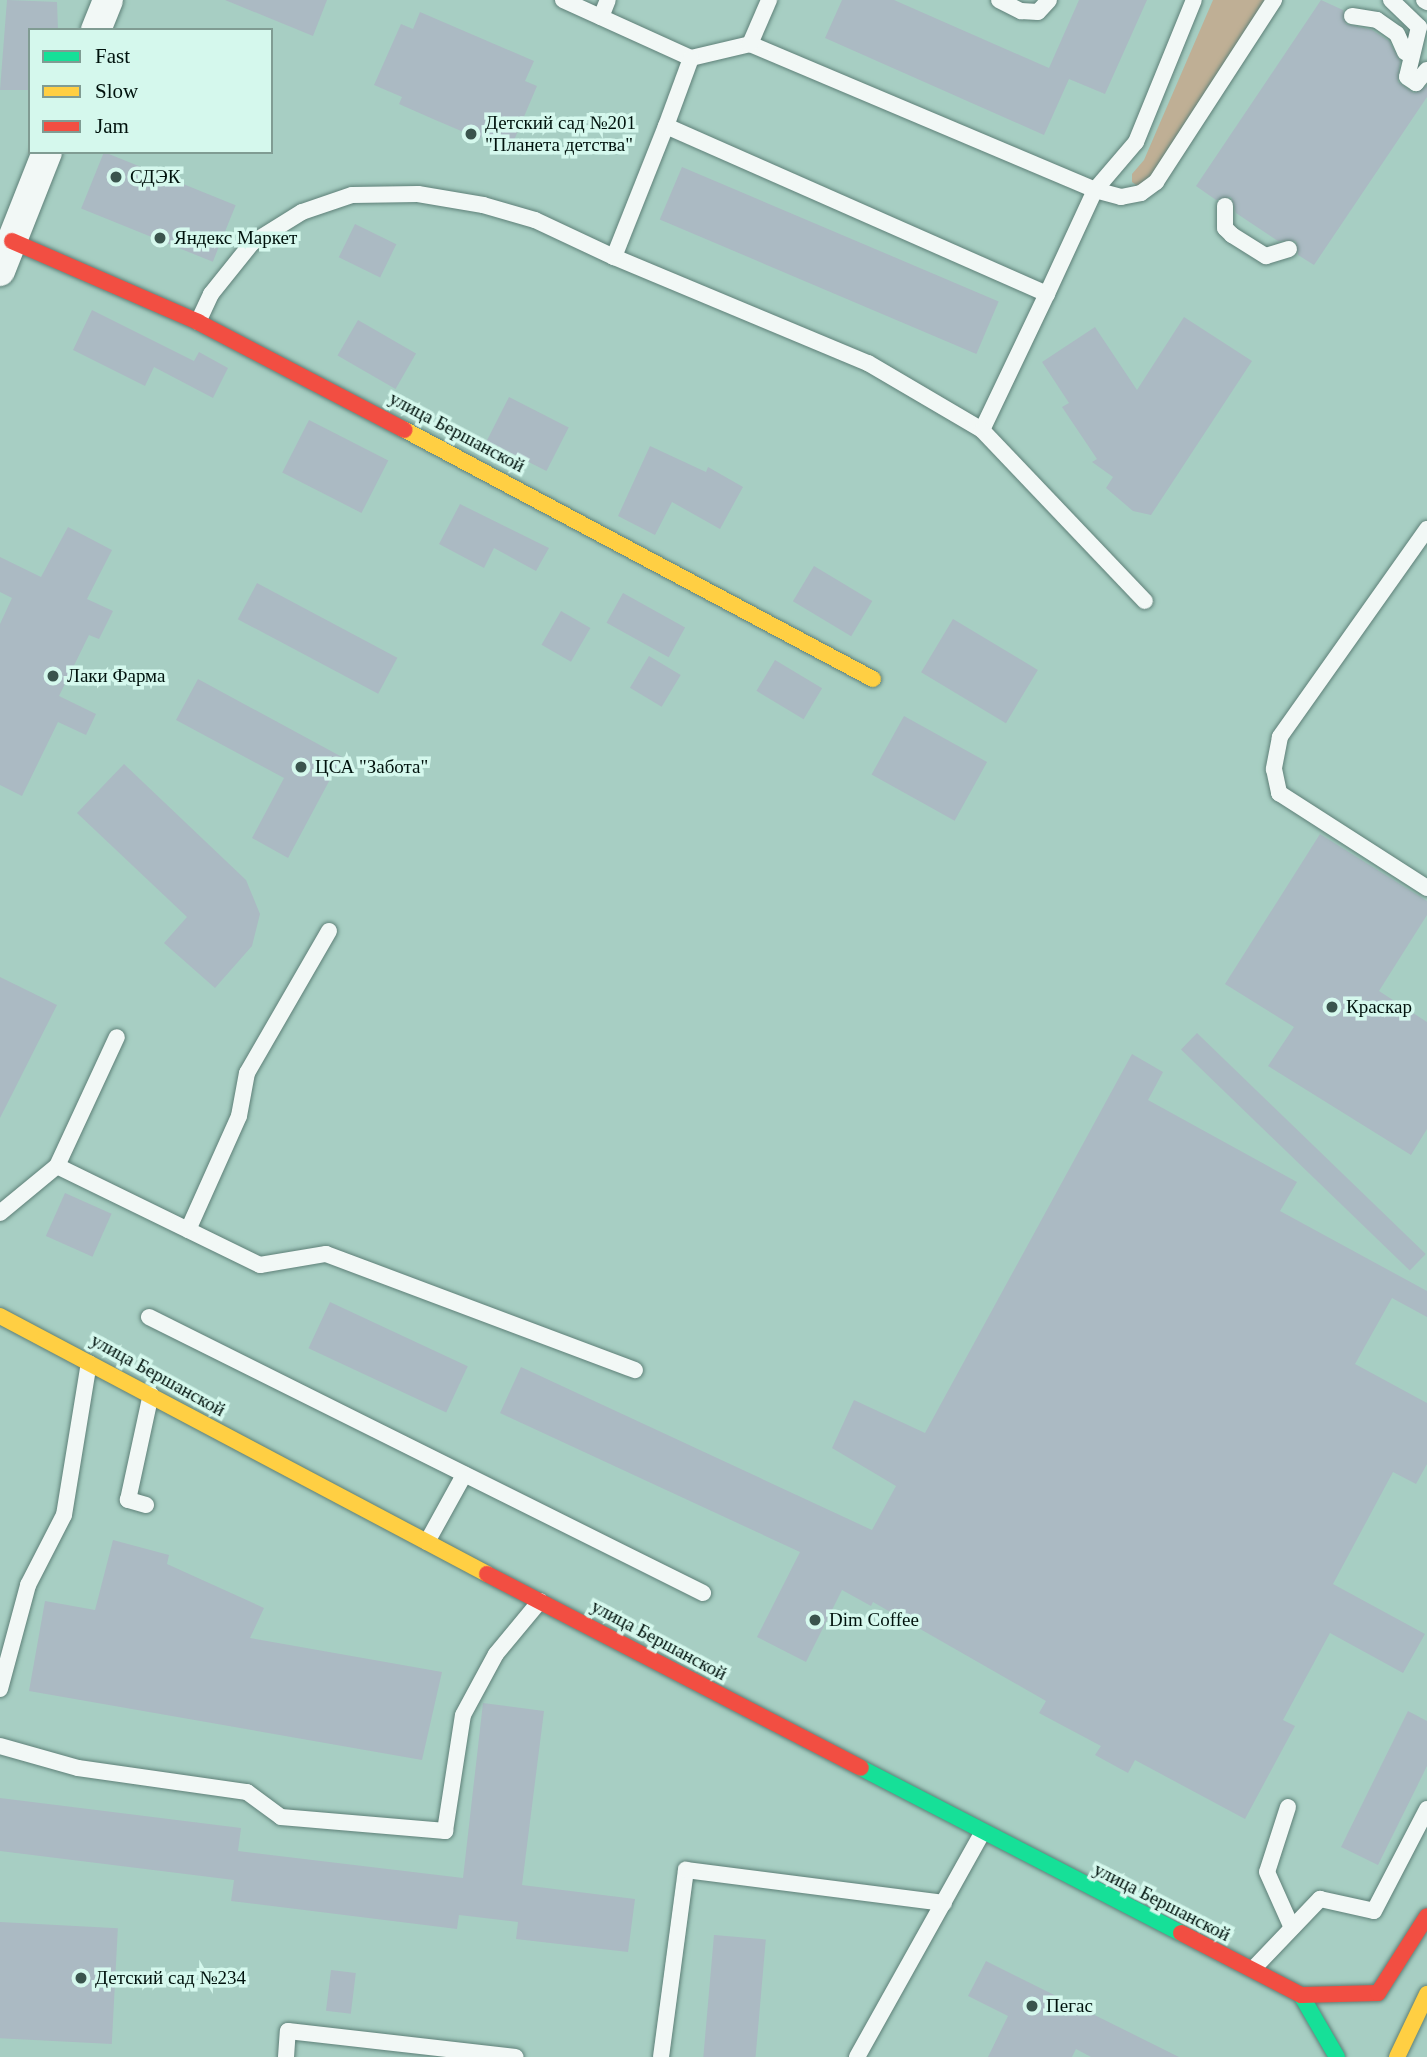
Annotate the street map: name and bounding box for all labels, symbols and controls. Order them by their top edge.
legend [28,28,273,154]
text: Fast [95,44,130,68]
text: Slow [95,79,138,103]
place label: Детский сад №201 "Планета детства" [485,112,636,156]
text: Jam [95,114,129,138]
marker: Детский сад №201 "Планета детства" [463,126,479,142]
place label: СДЭК [130,166,180,188]
marker: СДЭК [108,169,124,185]
place label: Яндекс Маркет [174,227,297,249]
marker: Яндекс Маркет [152,230,168,246]
street label: улица Бершанской [385,387,529,477]
place label: Лаки Фарма [67,665,165,687]
marker: Лаки Фарма [45,668,61,684]
place label: ЦСА "Забота" [315,756,428,778]
marker: ЦСА "Забота" [293,759,309,775]
place label: Краскар [1346,996,1412,1018]
marker: Краскар [1324,999,1340,1015]
street label: улица Бершанской [87,1329,229,1421]
street label: улица Бершанской [587,1595,731,1685]
place label: Dim Coffee [829,1609,919,1631]
marker: Dim Coffee [807,1612,823,1628]
street label: улица Бершанской [1090,1858,1234,1946]
place label: Детский сад №234 [95,1967,246,1989]
marker: Детский сад №234 [73,1970,89,1986]
place label: Пегас [1046,1995,1093,2017]
marker: Пегас [1024,1998,1040,2014]

